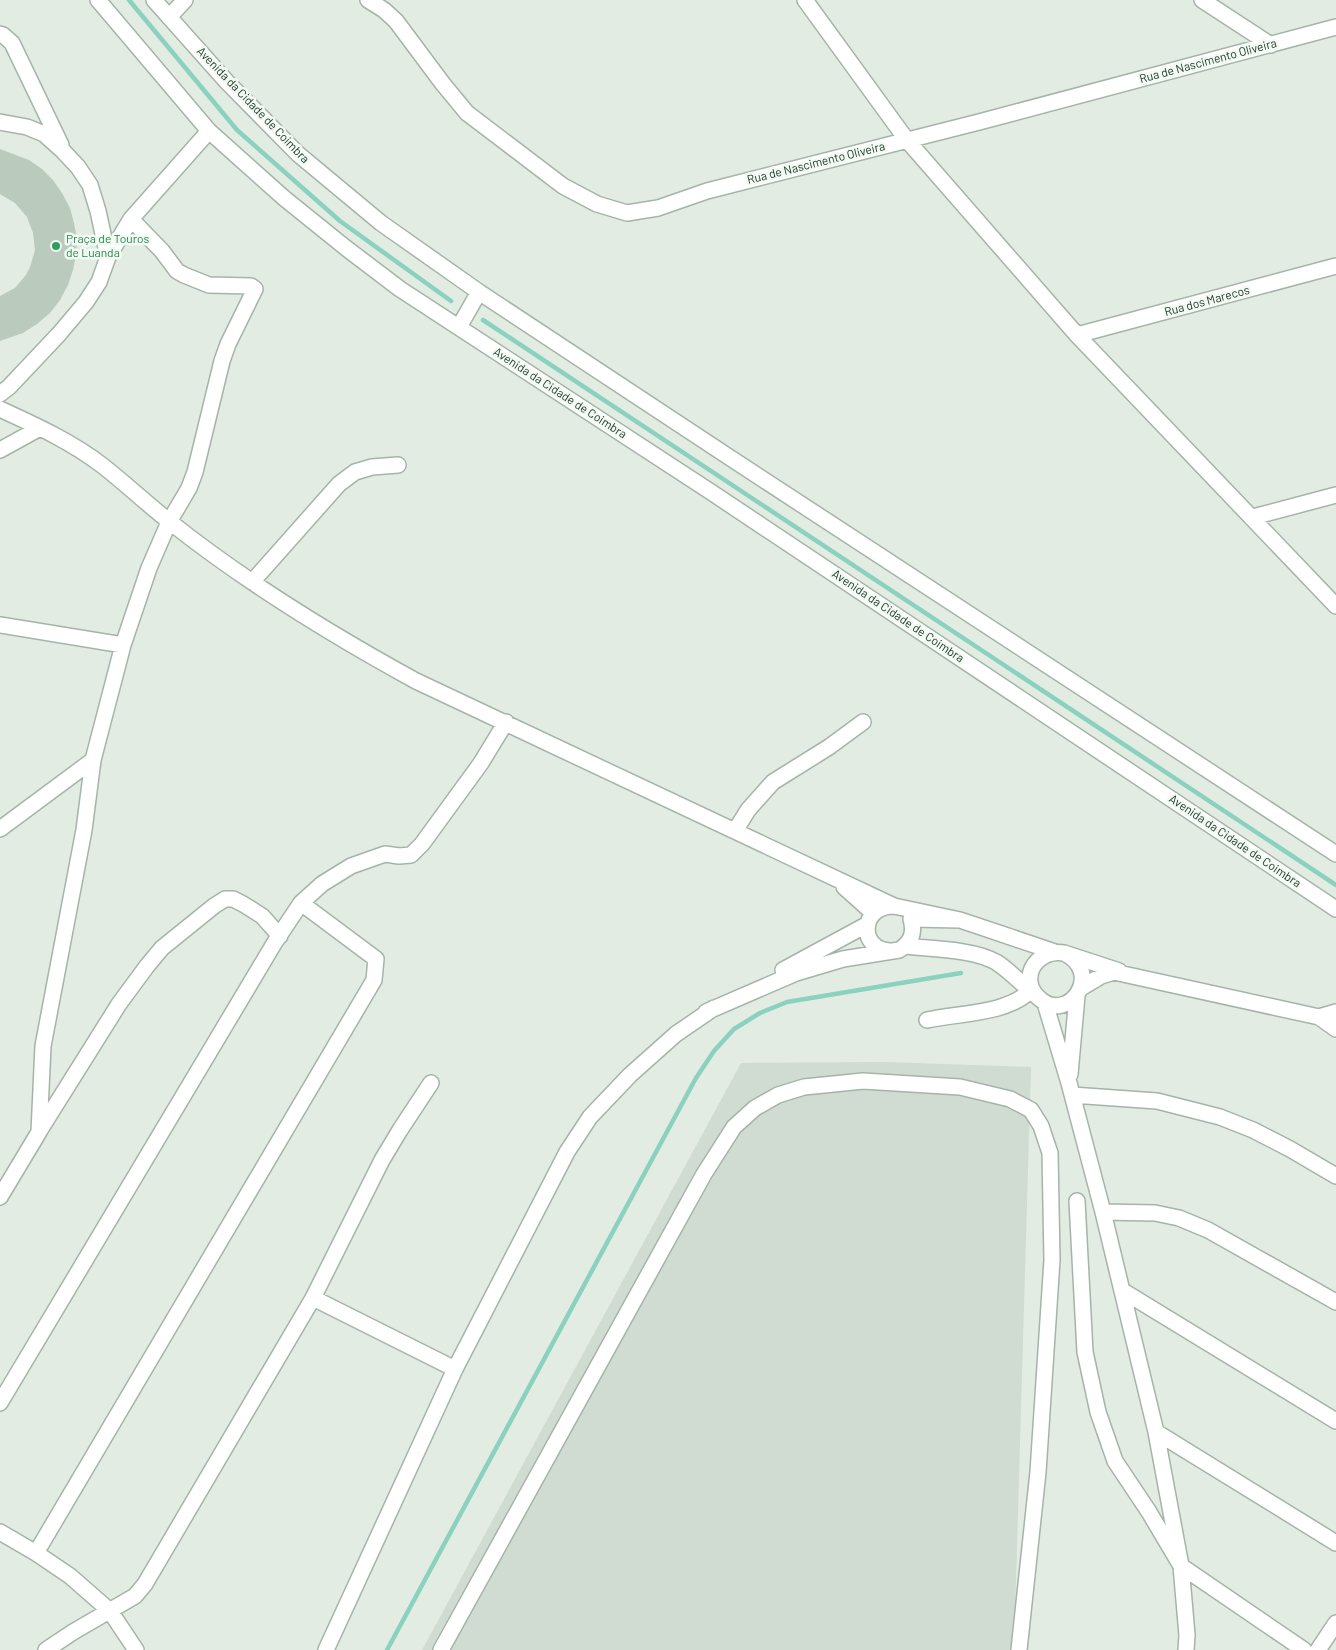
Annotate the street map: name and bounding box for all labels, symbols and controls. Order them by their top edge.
street label: Rua de Nascimento Oliveira [1138,35,1278,85]
street label: Avenida da Cidade de Coimbra [194,43,313,165]
street label: Rua de Nascimento Oliveira [745,138,886,186]
place label: Praça de Touros de Luanda [66,231,150,259]
marker: Praça de Touros de Luanda [50,240,62,252]
street label: Rua dos Marecos [1163,282,1251,318]
street label: Avenida da Cidade de Coimbra [491,344,630,441]
street label: Avenida da Cidade de Coimbra [830,566,967,665]
street label: Avenida da Cidade de Coimbra [1167,791,1304,890]

